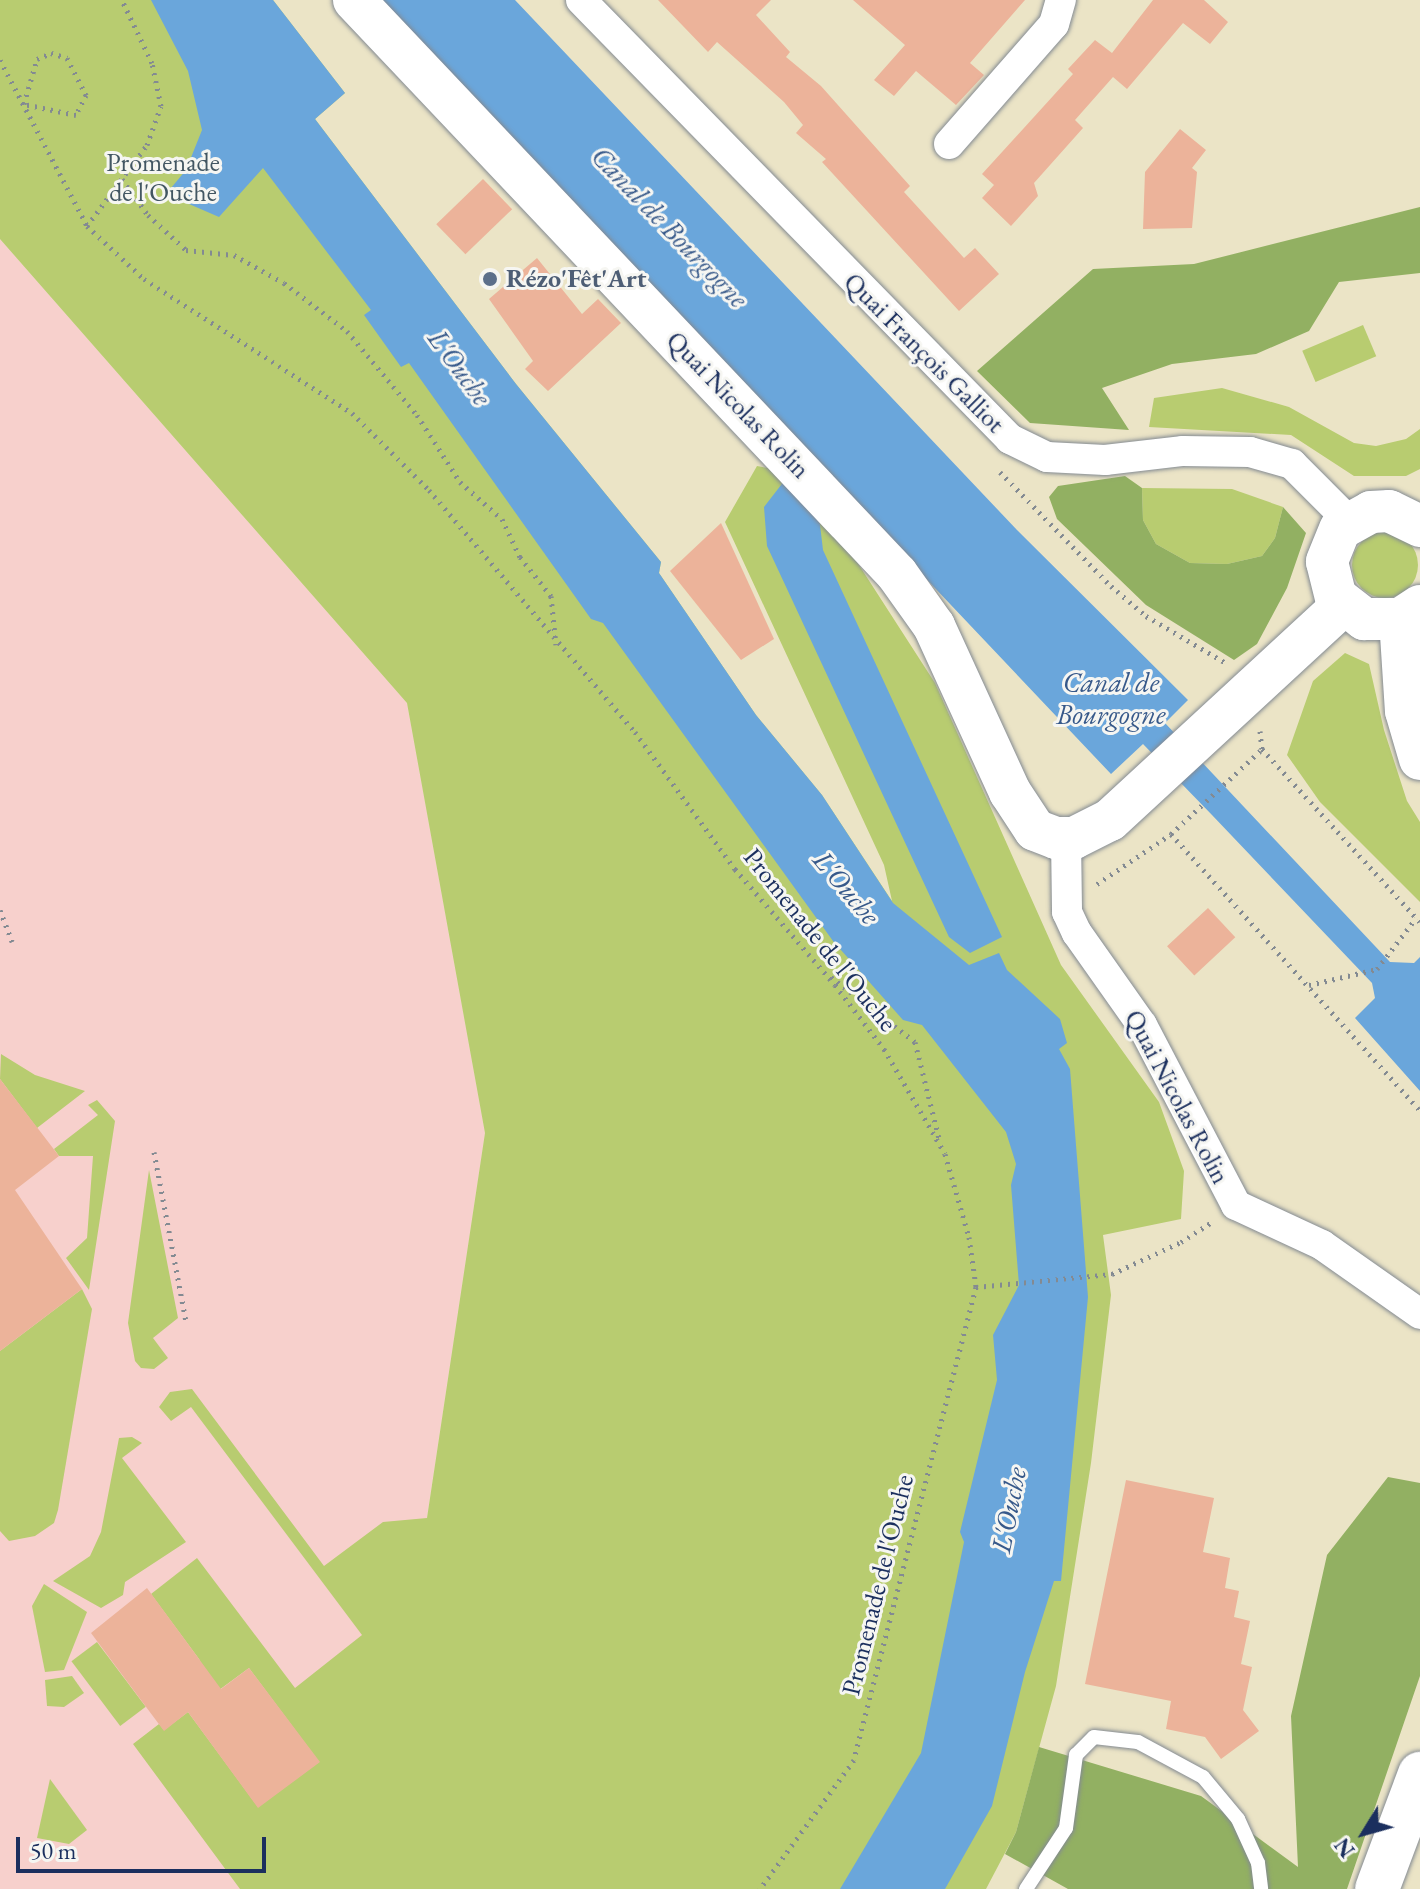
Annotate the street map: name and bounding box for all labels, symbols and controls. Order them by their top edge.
water label: Canal de Bourgogne [585,139,755,315]
park label: Promenade de l'Ouche [106,147,220,208]
place label: Rézo'Fêt'Art [506,263,647,295]
street label: Quai François Galliot [837,266,1011,440]
marker: Rézo'Fêt'Art [481,270,499,288]
water label: L'Ouche [421,322,499,412]
street label: Quai Nicolas Rolin [660,325,816,485]
water label: Canal de Bourgogne [1056,665,1166,731]
street label: Promenade de l'Ouche [737,842,903,1038]
water label: L'Ouche [806,843,888,931]
street label: Quai Nicolas Rolin [1118,1005,1236,1189]
water label: L'Ouche [983,1464,1033,1556]
street label: Promenade de l'Ouche [835,1471,921,1699]
north arrow [1324,1793,1404,1873]
scale bar [20,1821,270,1871]
text: N [1327,1832,1361,1864]
text: 50 m [30,1835,77,1866]

